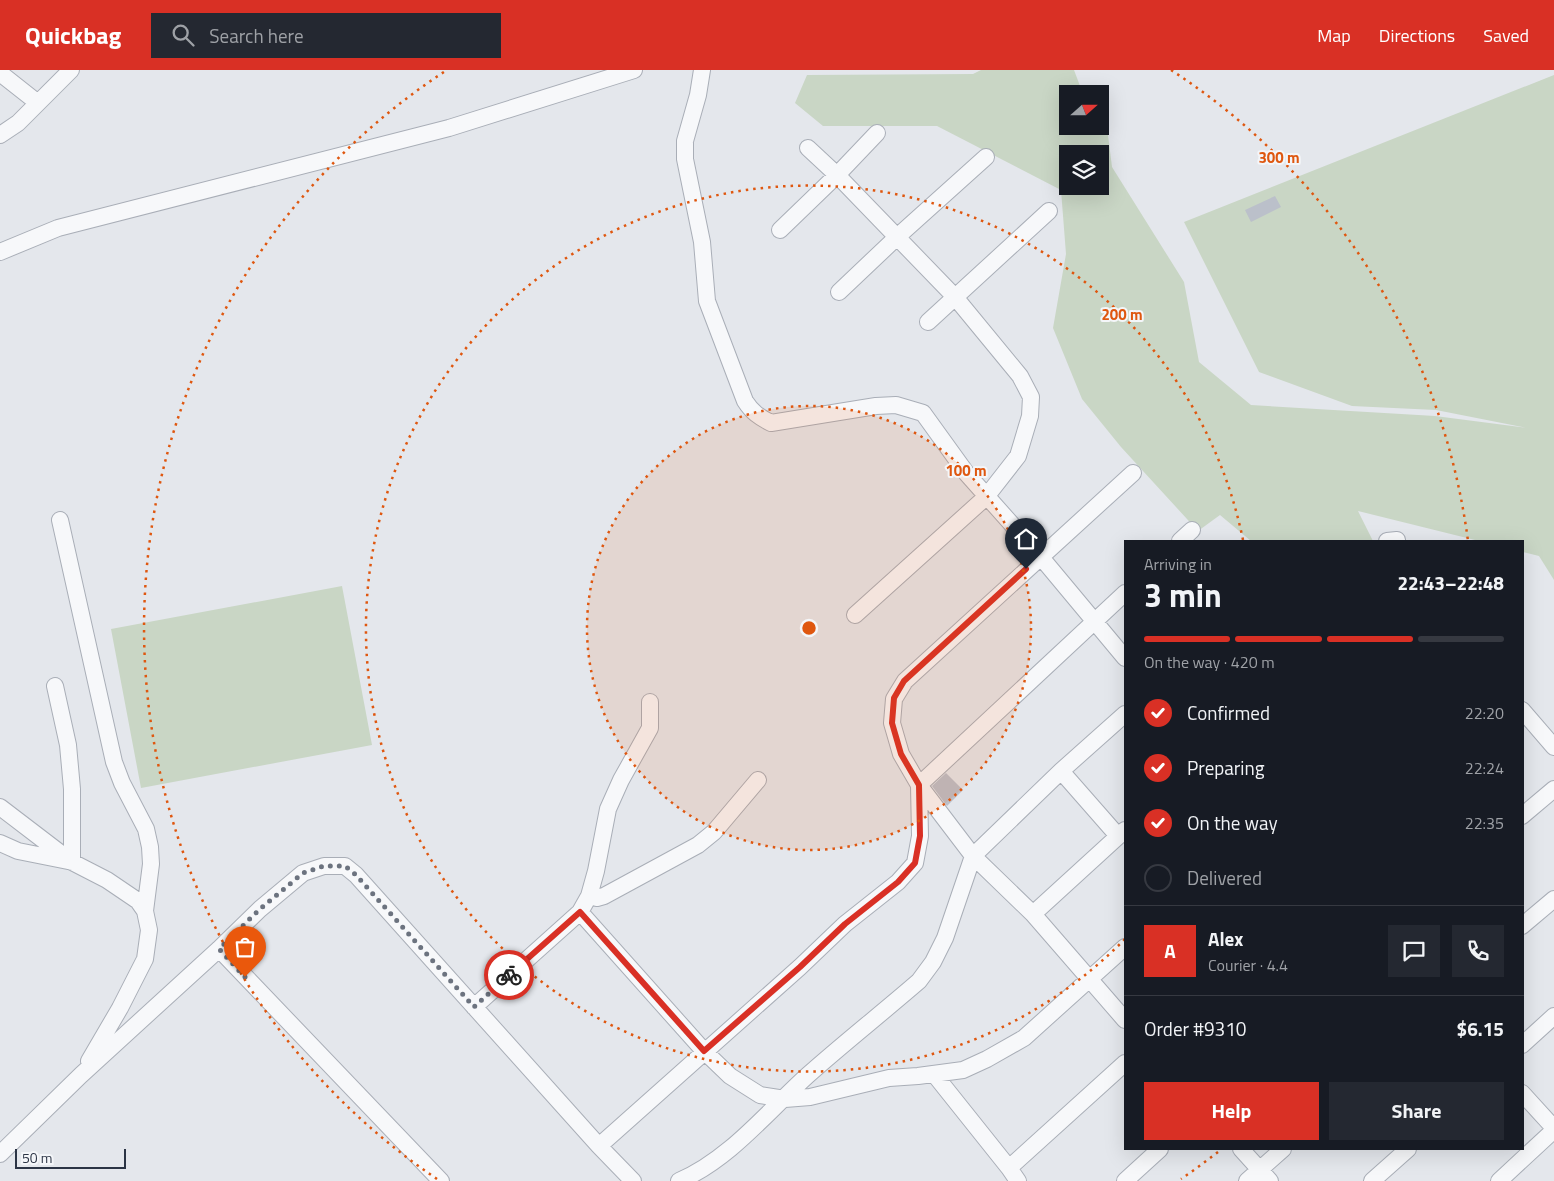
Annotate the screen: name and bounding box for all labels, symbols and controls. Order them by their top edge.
search box [151,13,501,58]
text: Quickbag [25,17,121,53]
icon: search [169,21,197,49]
text: Search here [209,21,304,50]
text: Map [1317,22,1351,49]
text: Directions [1379,22,1455,49]
text: Saved [1483,22,1529,49]
north arrow [1059,85,1109,135]
map controls [1059,85,1109,195]
button: layers [1059,145,1109,195]
text: 300 m [1258,146,1300,169]
text: 200 m [1101,303,1143,326]
text: 100 m [945,459,987,482]
pin [1005,518,1047,569]
icon: home [1012,525,1040,553]
text: Arriving in [1144,552,1212,576]
text: 22:43–22:48 [1397,568,1504,597]
text: 3 min [1144,571,1222,619]
centre of rings [800,619,818,637]
text: On the way · 420 m [1144,650,1275,674]
text: Confirmed [1187,698,1270,727]
icon: check [1144,699,1172,727]
text: 22:20 [1465,701,1504,725]
text: Preparing [1187,753,1264,782]
icon: check [1144,754,1172,782]
text: 22:24 [1465,756,1504,780]
text: On the way [1187,808,1278,837]
icon: check [1144,809,1172,837]
text: 22:35 [1465,811,1504,835]
text: Delivered [1187,863,1262,892]
text: Alex [1208,924,1243,953]
button: chat [1388,925,1440,977]
button: phone [1452,925,1504,977]
pin [224,926,266,977]
icon: bag [231,933,259,961]
text: A [1164,936,1176,965]
courier [484,950,534,1000]
text: Courier · 4.4 [1208,953,1288,977]
icon: bike [495,961,523,989]
text: Order #9310 [1144,1014,1246,1043]
text: $6.15 [1457,1014,1504,1043]
button: Help [1144,1082,1319,1140]
button: Share [1329,1082,1504,1140]
scale bar [15,1146,126,1169]
text: 50 m [22,1147,52,1168]

